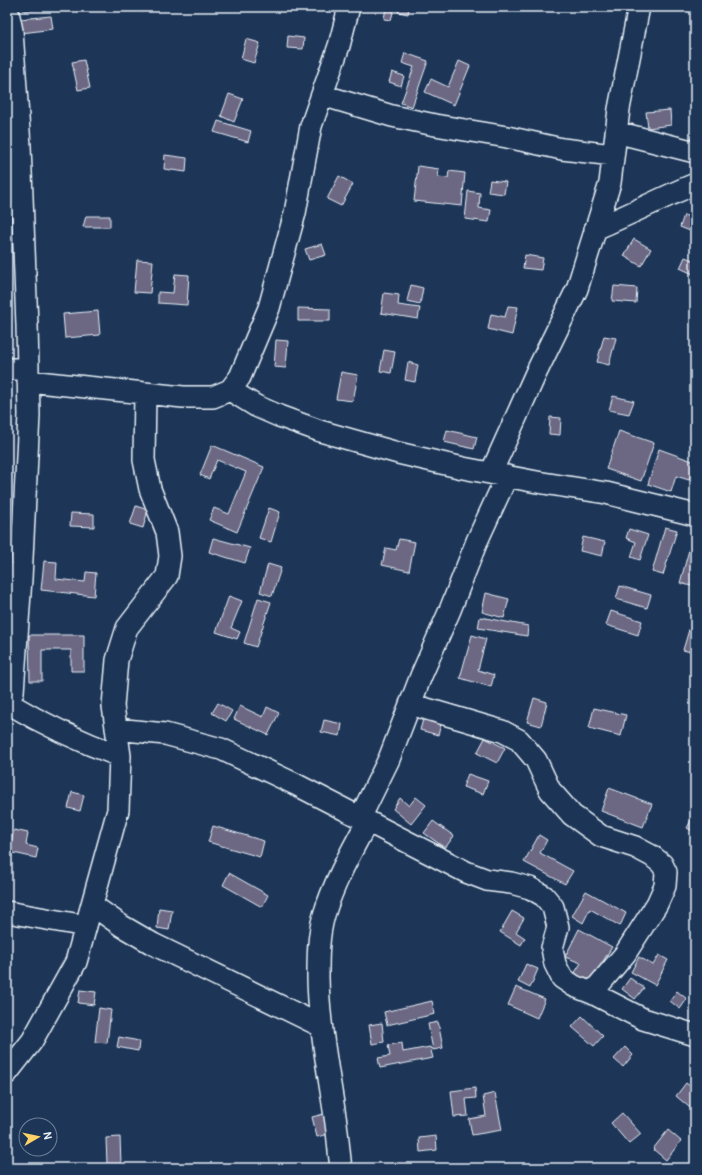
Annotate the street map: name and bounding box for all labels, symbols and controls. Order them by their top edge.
north arrow [18,1117,58,1157]
text: N [40,1131,54,1141]

